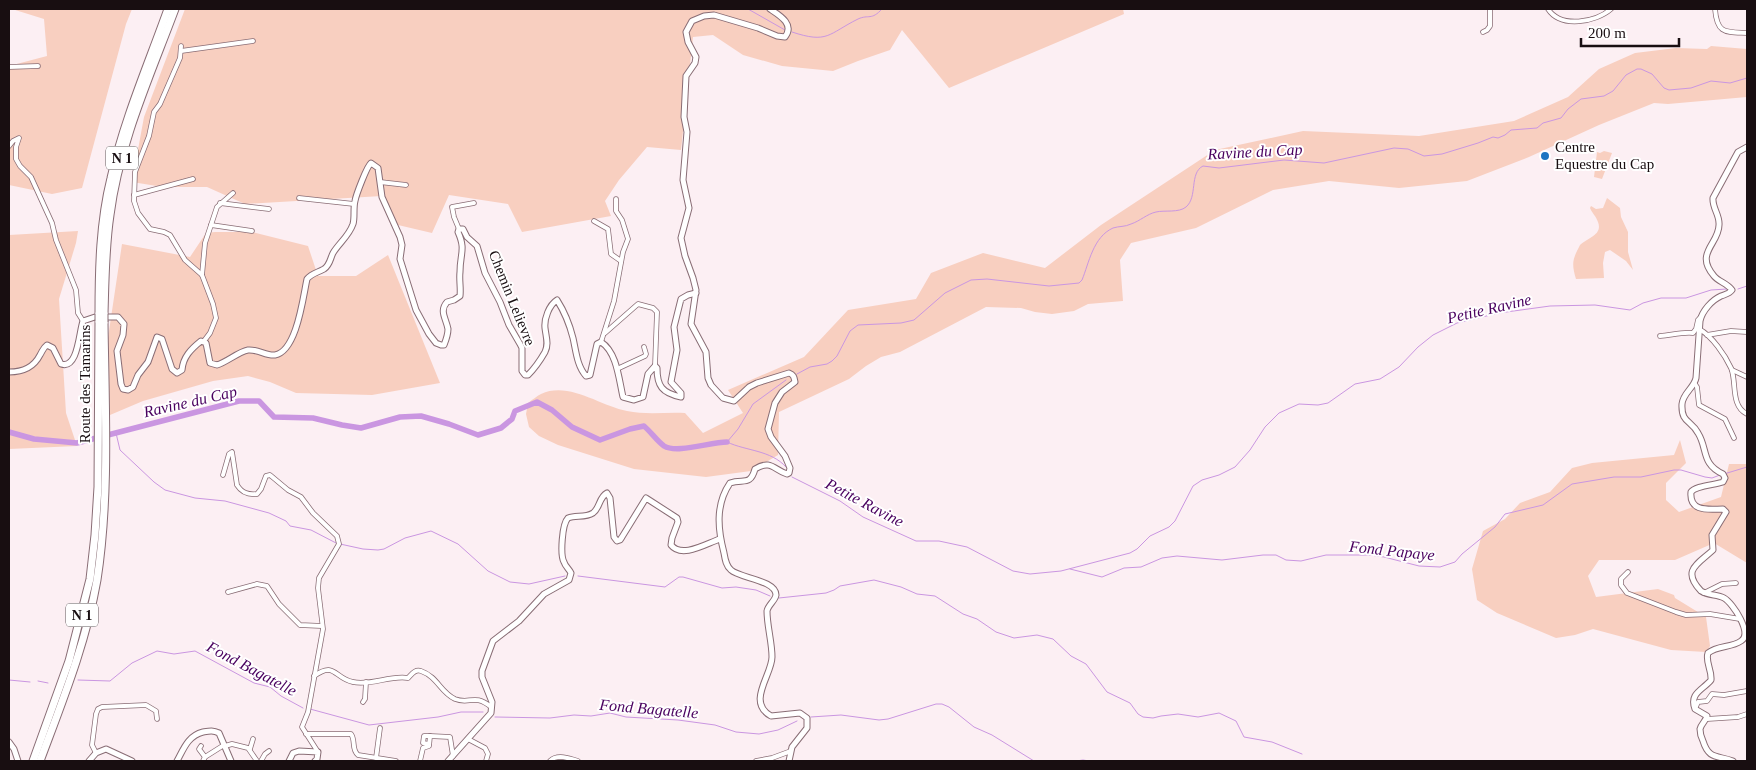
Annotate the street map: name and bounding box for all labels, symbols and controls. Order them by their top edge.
scale bar [1581,15,1678,47]
text: 200 m [1588,25,1626,41]
place label: Centre Equestre du Cap [1555,139,1654,172]
water label: Ravine du Cap [1206,141,1303,164]
road number: N 1 [106,146,138,170]
marker: Centre Equestre du Cap [1539,150,1551,162]
street label: Chemin Lelievre [486,248,539,348]
water label: Petite Ravine [1444,291,1533,327]
street label: Route des Tamarins [77,325,93,443]
water label: Ravine du Cap [141,383,239,422]
water label: Petite Ravine [822,474,907,530]
water label: Fond Papaye [1347,537,1435,564]
road number: N 1 [66,604,98,626]
water label: Fond Bagatelle [203,637,300,700]
water label: Fond Bagatelle [598,696,699,722]

